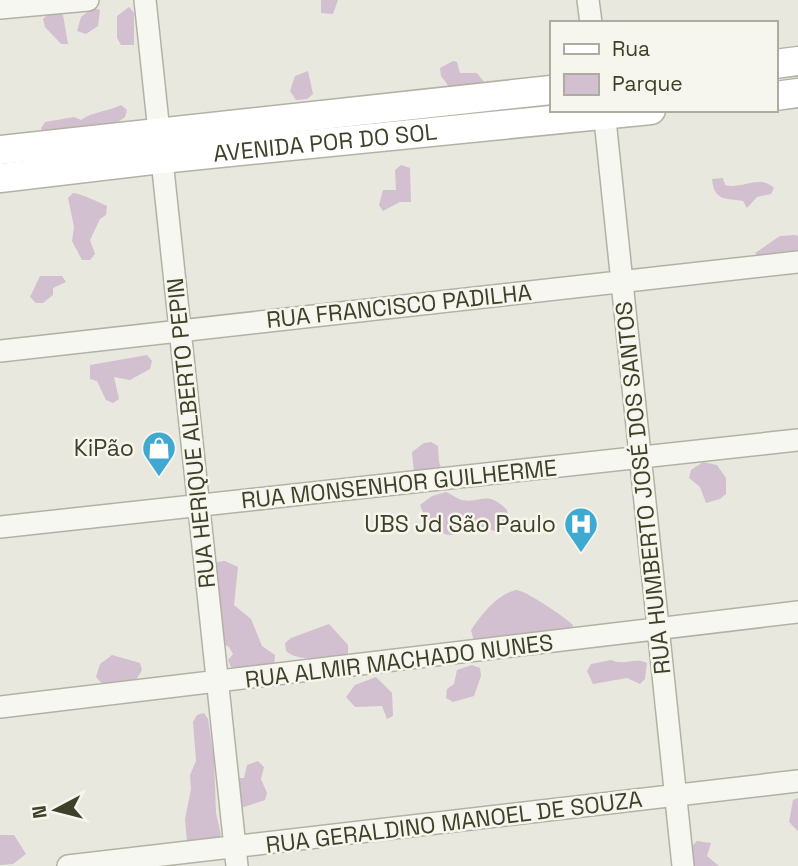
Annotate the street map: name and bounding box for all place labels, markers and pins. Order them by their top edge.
shop icon: KiPão [140,429,178,478]
place label: KiPão [74,433,134,463]
hospital icon: UBS Jd São Paulo [562,505,600,554]
place label: UBS Jd São Paulo [364,509,556,539]

